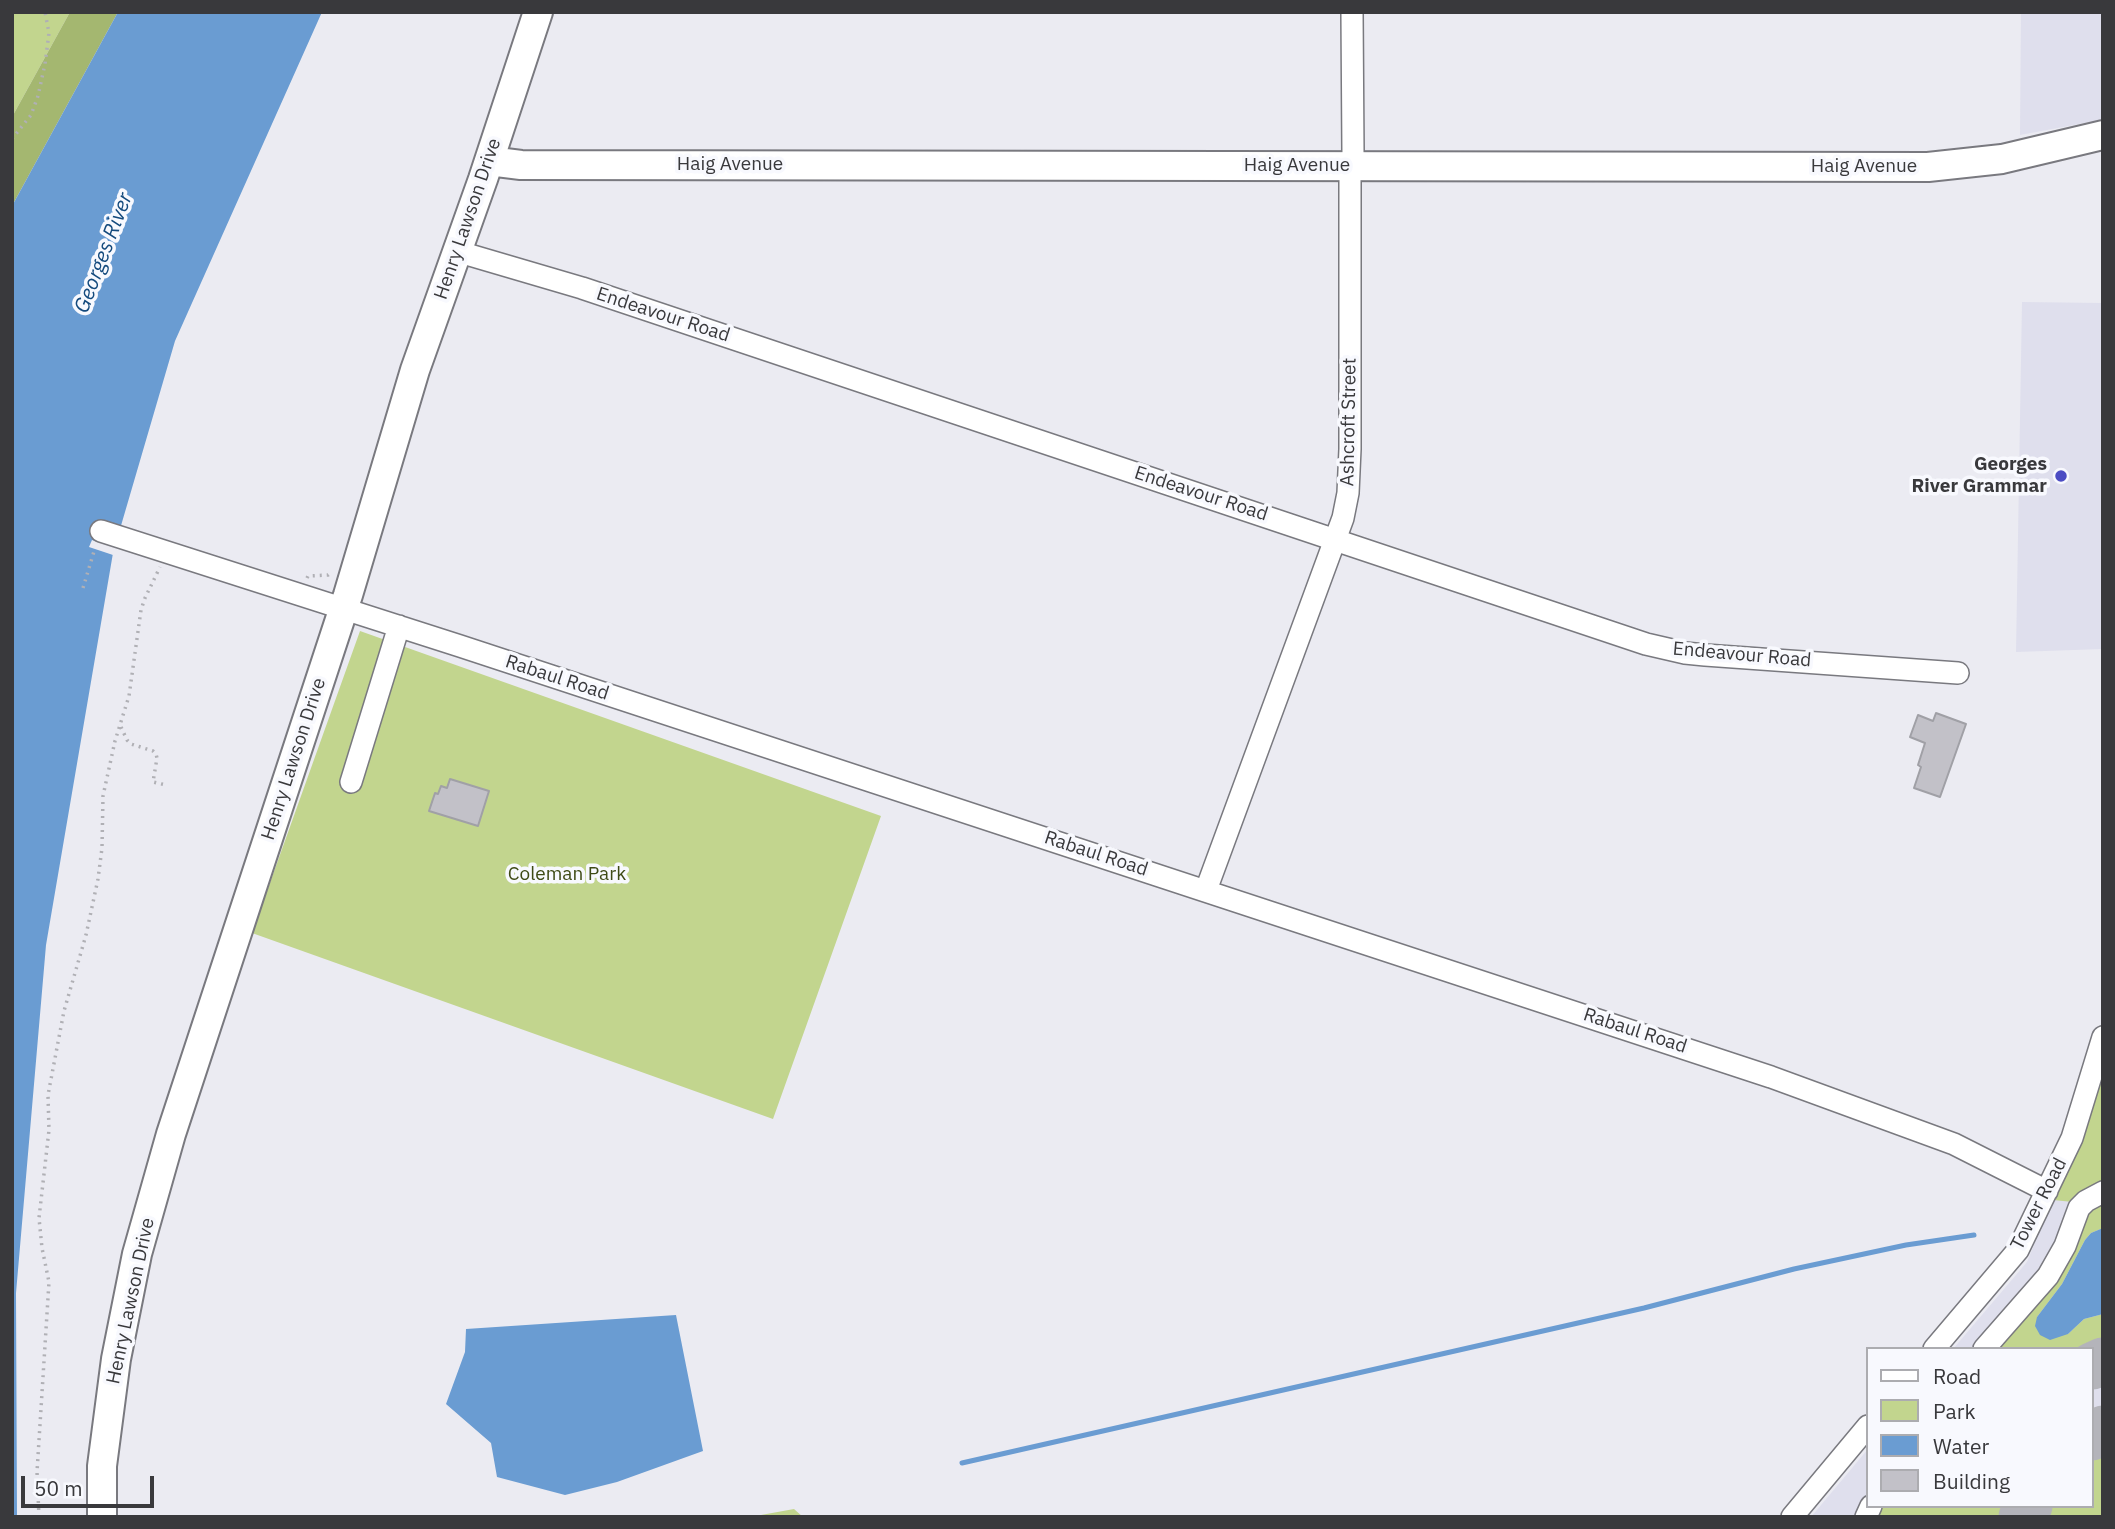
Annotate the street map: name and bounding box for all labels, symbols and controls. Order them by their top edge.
street label: Henry Lawson Drive [430,135,506,303]
street label: Haig Avenue [677,154,783,176]
street label: Haig Avenue [1244,155,1350,177]
street label: Haig Avenue [1811,156,1917,178]
water label: Georges River [70,189,138,317]
street label: Endeavour Road [593,283,733,347]
street label: Ashcroft Street [1336,358,1362,486]
place label: Georges River Grammar [1912,454,2047,498]
street label: Endeavour Road [1131,462,1271,526]
marker: Georges River Grammar [2053,468,2069,484]
street label: Endeavour Road [1672,638,1812,672]
street label: Rabaul Road [502,651,612,705]
street label: Henry Lawson Drive [257,675,331,843]
street label: Rabaul Road [1041,827,1151,881]
park label: Coleman Park [508,864,626,886]
street label: Rabaul Road [1580,1004,1690,1058]
street label: Tower Road [2006,1154,2072,1254]
street label: Henry Lawson Drive [102,1216,160,1386]
legend [1867,1347,2094,1508]
text: Road [1933,1362,1981,1390]
text: Park [1933,1397,1976,1425]
text: Water [1933,1432,1989,1460]
scale bar [24,1462,158,1506]
text: Building [1933,1467,2010,1495]
text: 50 m [34,1474,83,1502]

